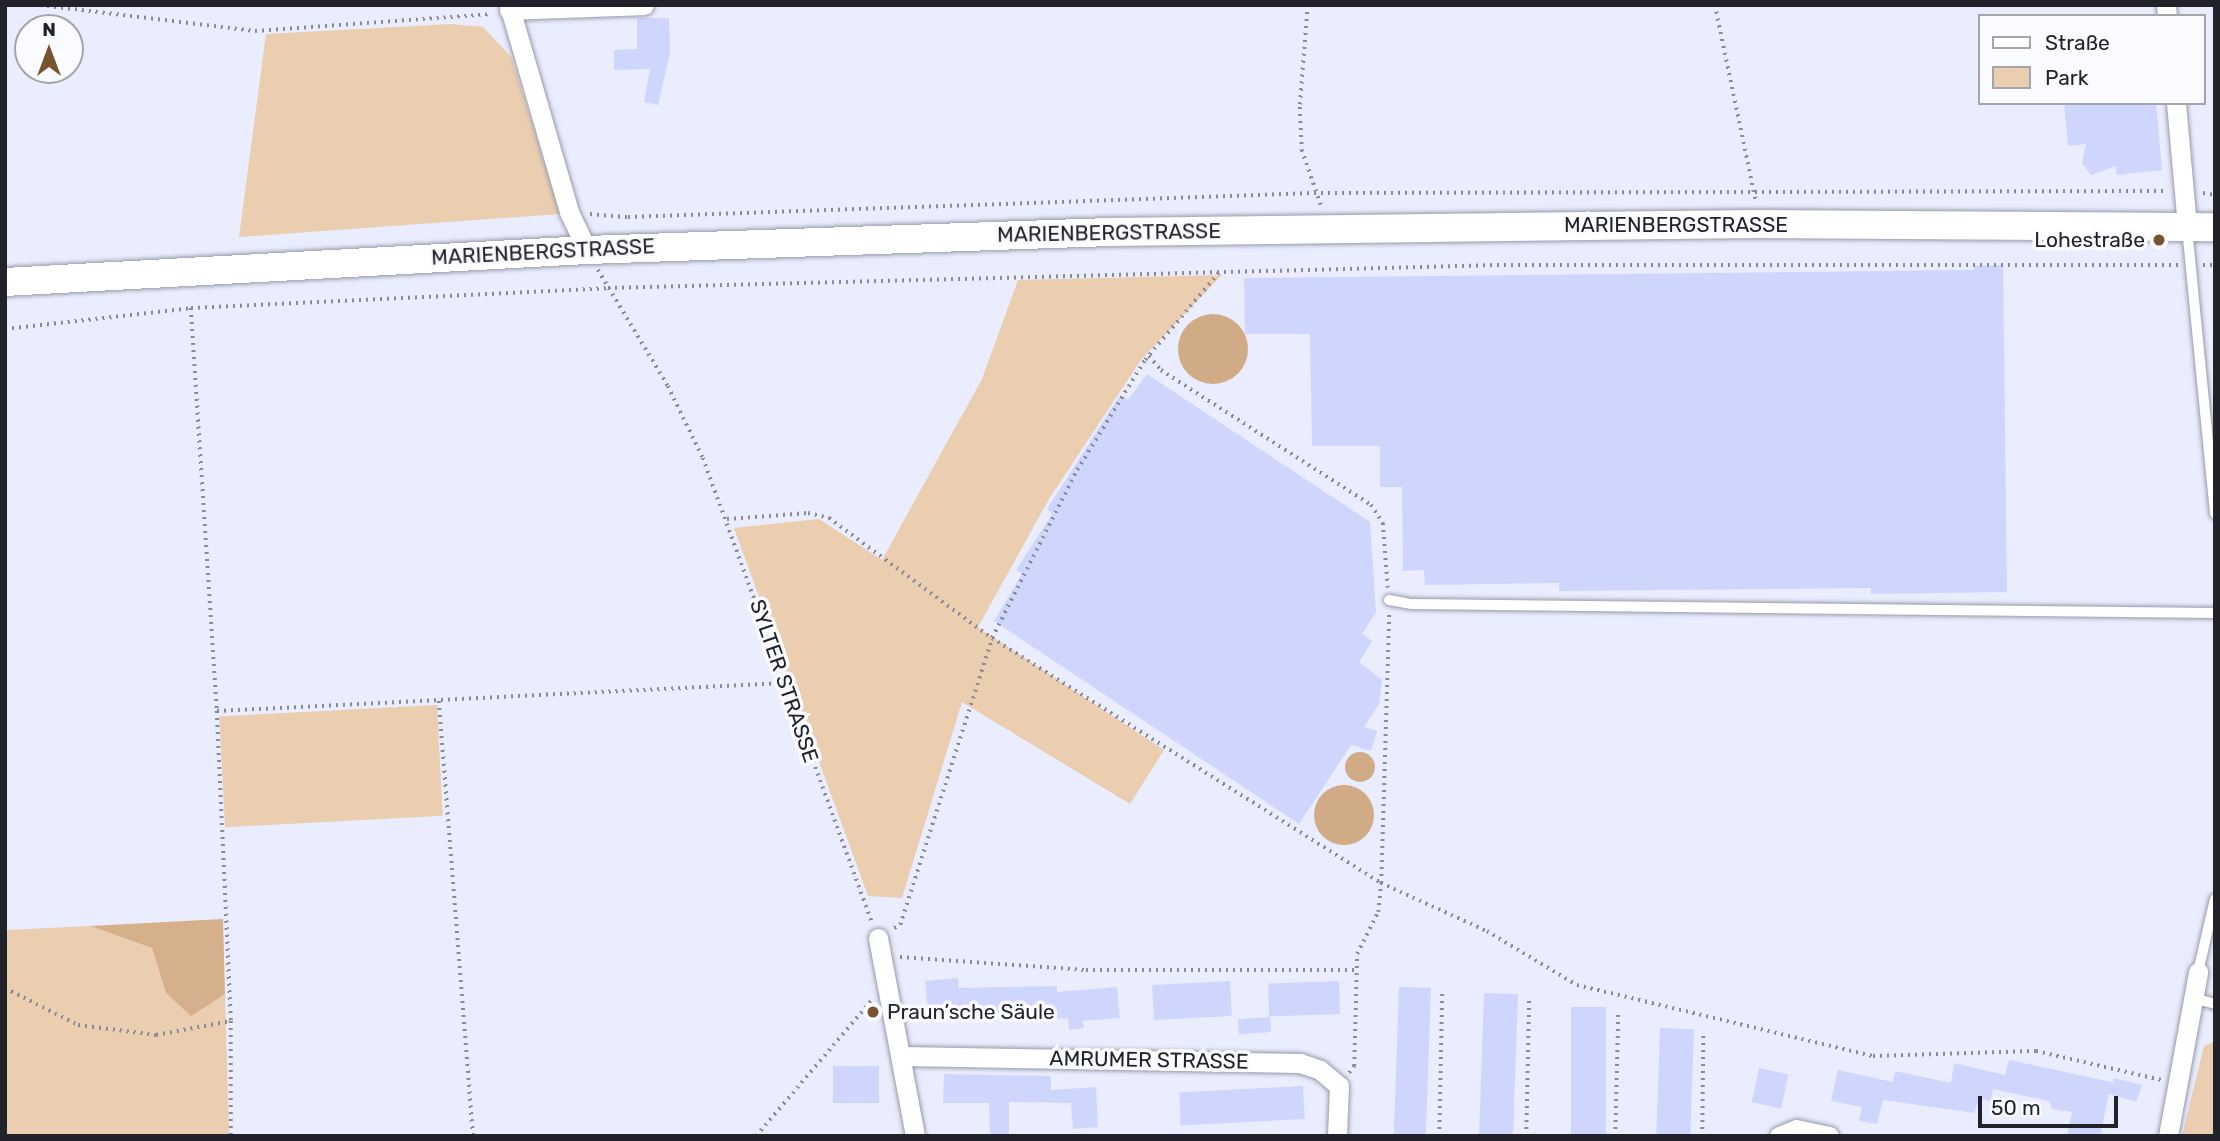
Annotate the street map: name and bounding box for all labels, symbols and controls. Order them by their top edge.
north arrow [14,14,84,84]
legend [1979,14,2206,105]
text: N [42,18,56,41]
text: Straße [2045,30,2110,55]
text: Park [2045,65,2089,90]
street label: MARIENBERGSTRASSE [1564,212,1788,238]
street label: MARIENBERGSTRASSE [997,218,1221,248]
place label: Lohestraße [2034,227,2145,253]
marker: Lohestraße [2151,232,2167,248]
street label: MARIENBERGSTRASSE [431,234,655,270]
street label: SYLTER STRASSE [744,596,824,766]
place label: Praun’sche Säule [887,999,1055,1025]
marker: Praun’sche Säule [865,1004,881,1020]
street label: AMRUMER STRASSE [1049,1046,1249,1074]
scale bar [1982,1082,2122,1126]
text: 50 m [1991,1095,2041,1120]

